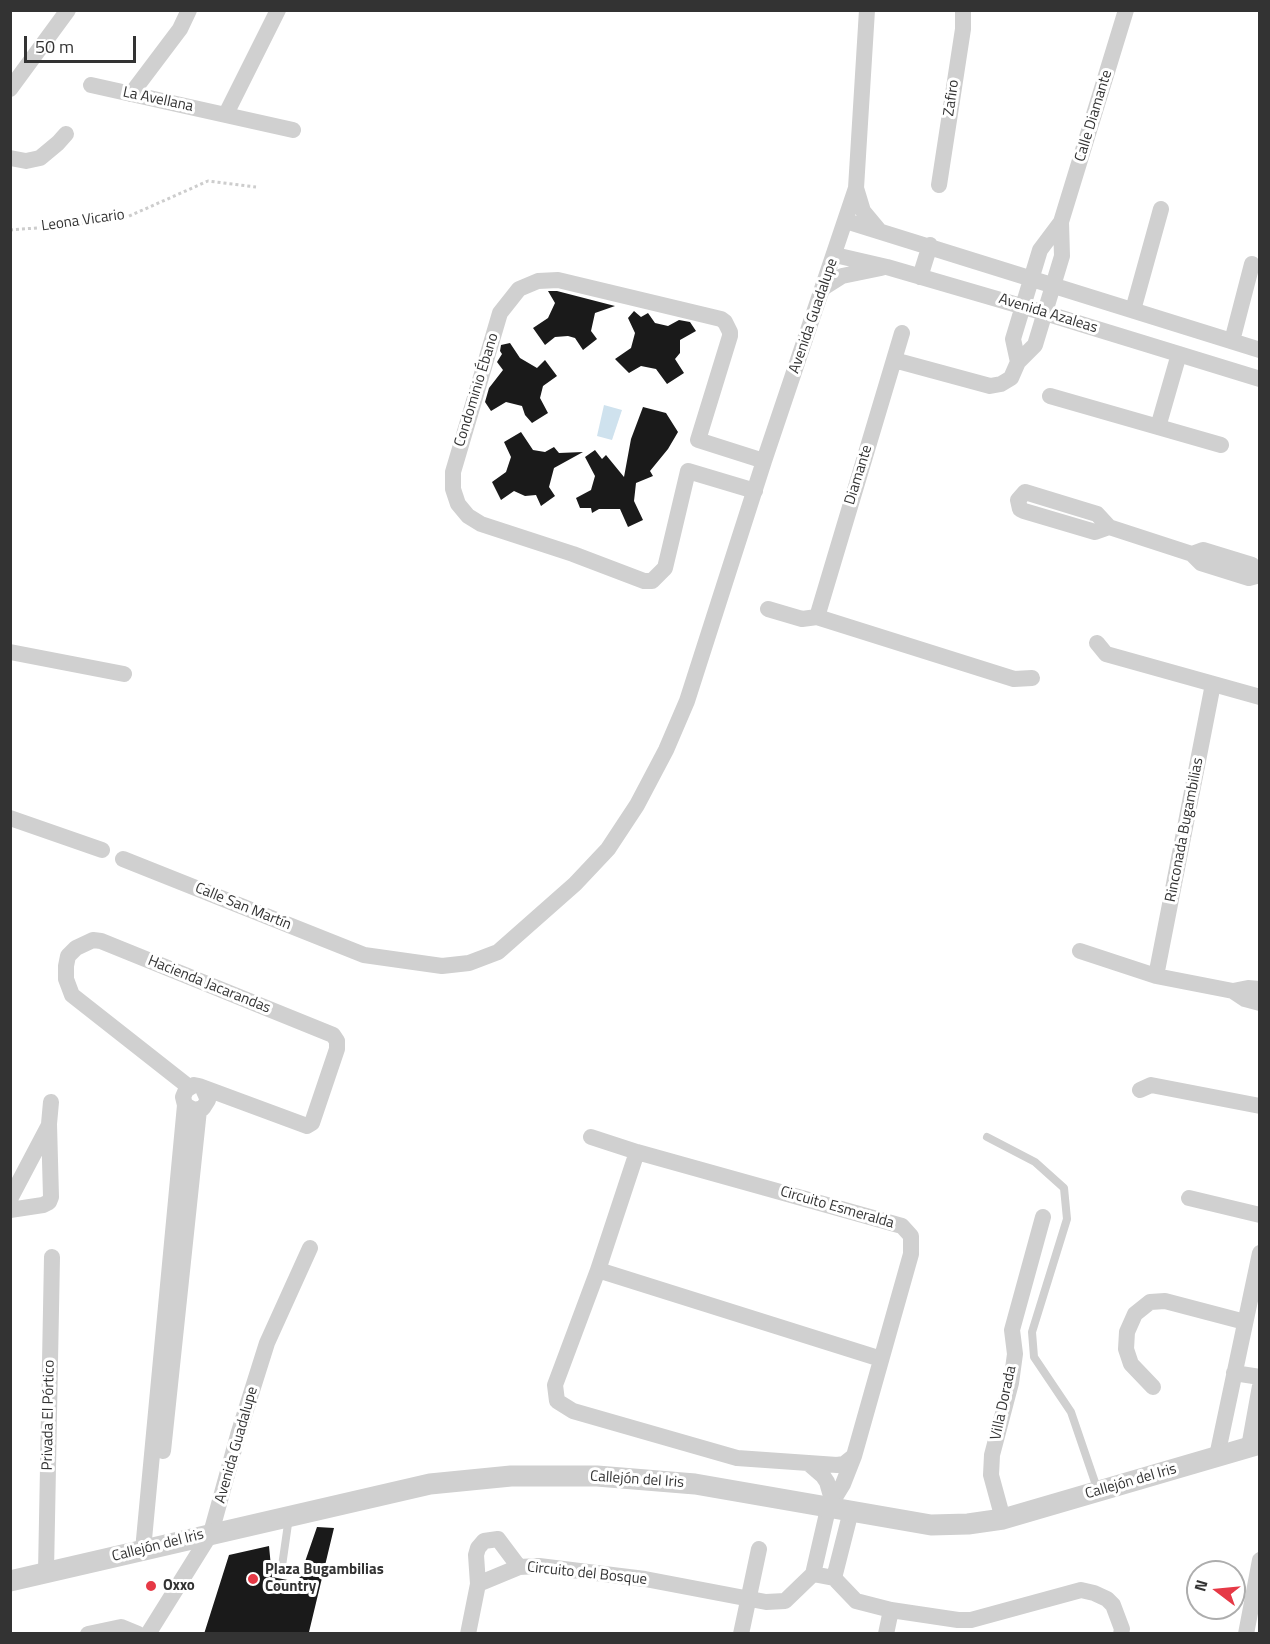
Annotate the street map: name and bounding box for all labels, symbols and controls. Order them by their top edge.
scale bar [27,24,140,62]
text: 50 m [35,33,74,60]
street label: Calle Diamante [1072,68,1116,164]
street label: Zafiro [941,79,963,117]
street label: La Avellana [121,84,195,116]
street label: Leona Vicario [40,206,126,236]
street label: Avenida Guadalupe [786,256,842,376]
street label: Avenida Azaleas [996,290,1100,338]
street label: Condominio Ébano [451,331,503,449]
street label: Diamante [841,443,877,507]
street label: Rinconada Bugambilias [1162,756,1208,904]
street label: Calle San Martín [192,879,294,935]
street label: Hacienda Jacarandas [145,952,273,1018]
street label: Circuito Esmeralda [778,1183,896,1233]
street label: Privada El Pórtico [39,1360,59,1470]
street label: Villa Dorada [987,1364,1021,1442]
street label: Avenida Guadalupe [212,1385,262,1505]
street label: Callejón del Iris [1083,1460,1179,1504]
street label: Callejón del Iris [589,1468,685,1492]
street label: Callejón del Iris [110,1526,206,1566]
street label: Circuito del Bosque [526,1559,648,1589]
north arrow [1186,1560,1246,1620]
place label: Plaza Bugambilias Country [265,1561,384,1596]
marker: Plaza Bugambilias Country [246,1572,260,1586]
place label: Oxxo [163,1577,195,1595]
text: N [1188,1577,1214,1594]
marker: Oxxo [144,1579,158,1593]

